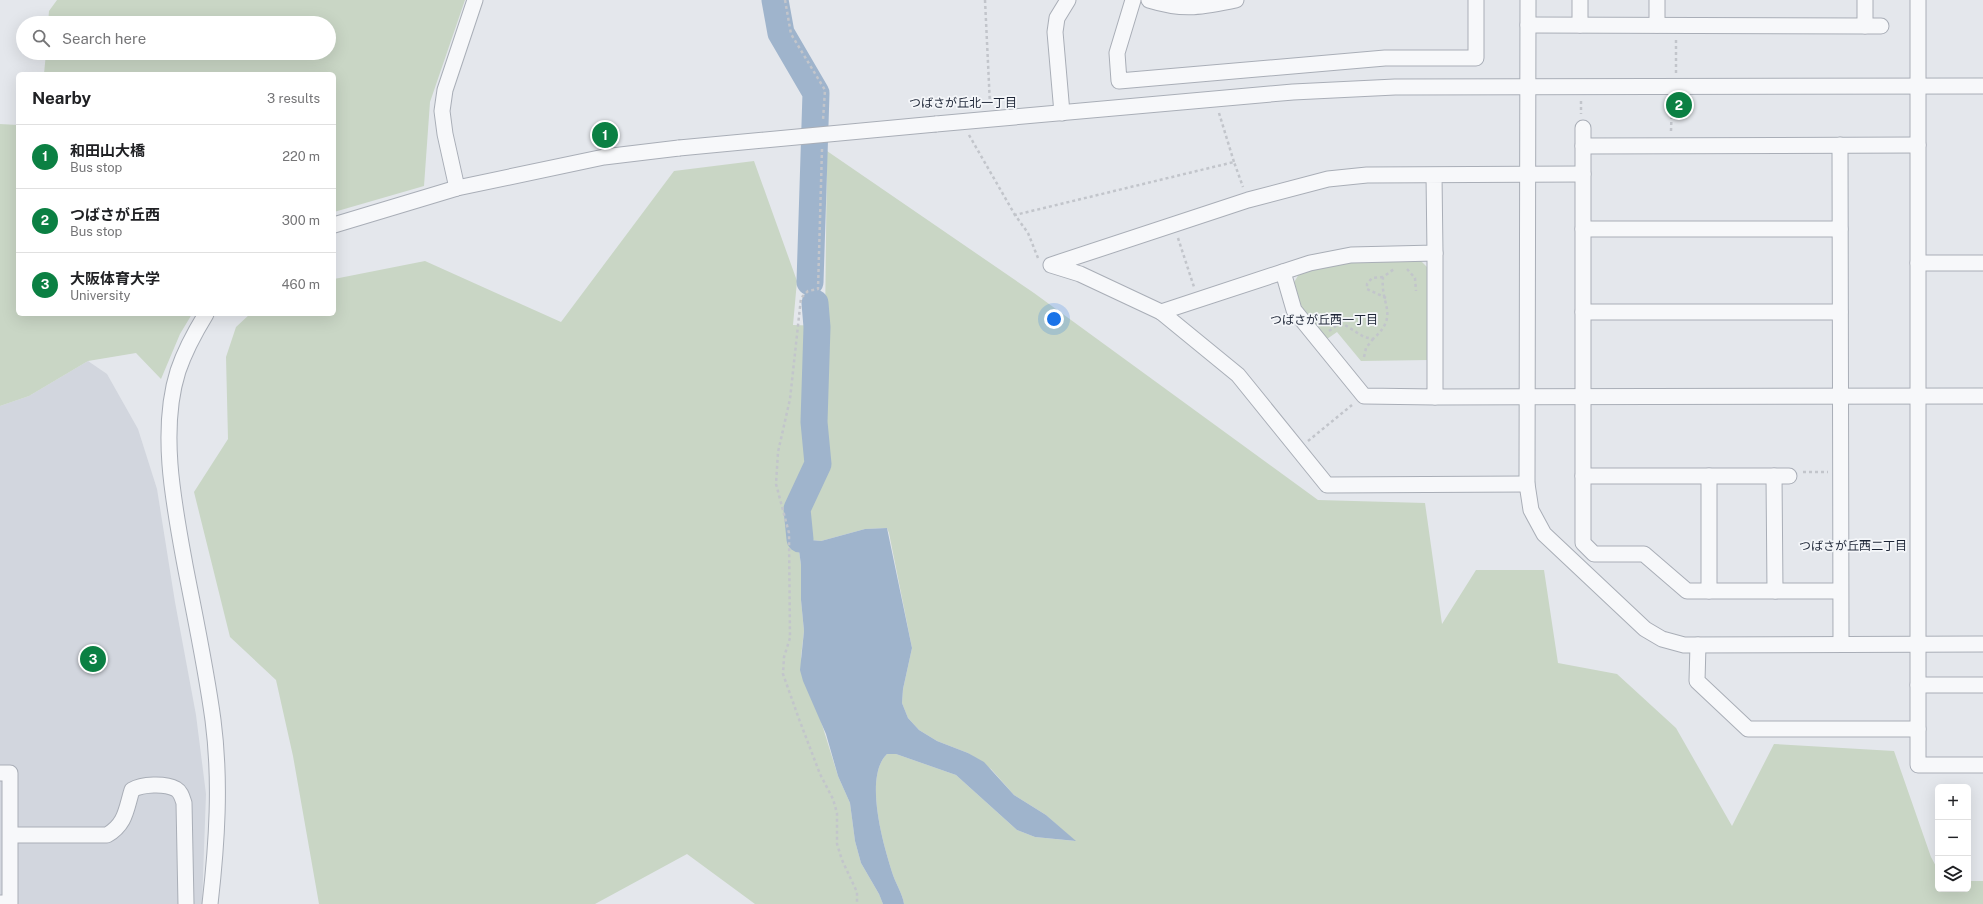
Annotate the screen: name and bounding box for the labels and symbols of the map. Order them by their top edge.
pin: 2 [1666,90,1692,120]
district label: つばさが丘北一丁目 [909,96,1017,110]
pin: 1 [592,120,618,150]
your location [1044,309,1064,329]
district label: つばさが丘西一丁目 [1270,313,1378,327]
district label: つばさが丘西二丁目 [1799,539,1907,553]
pin: 3 [80,644,106,674]

